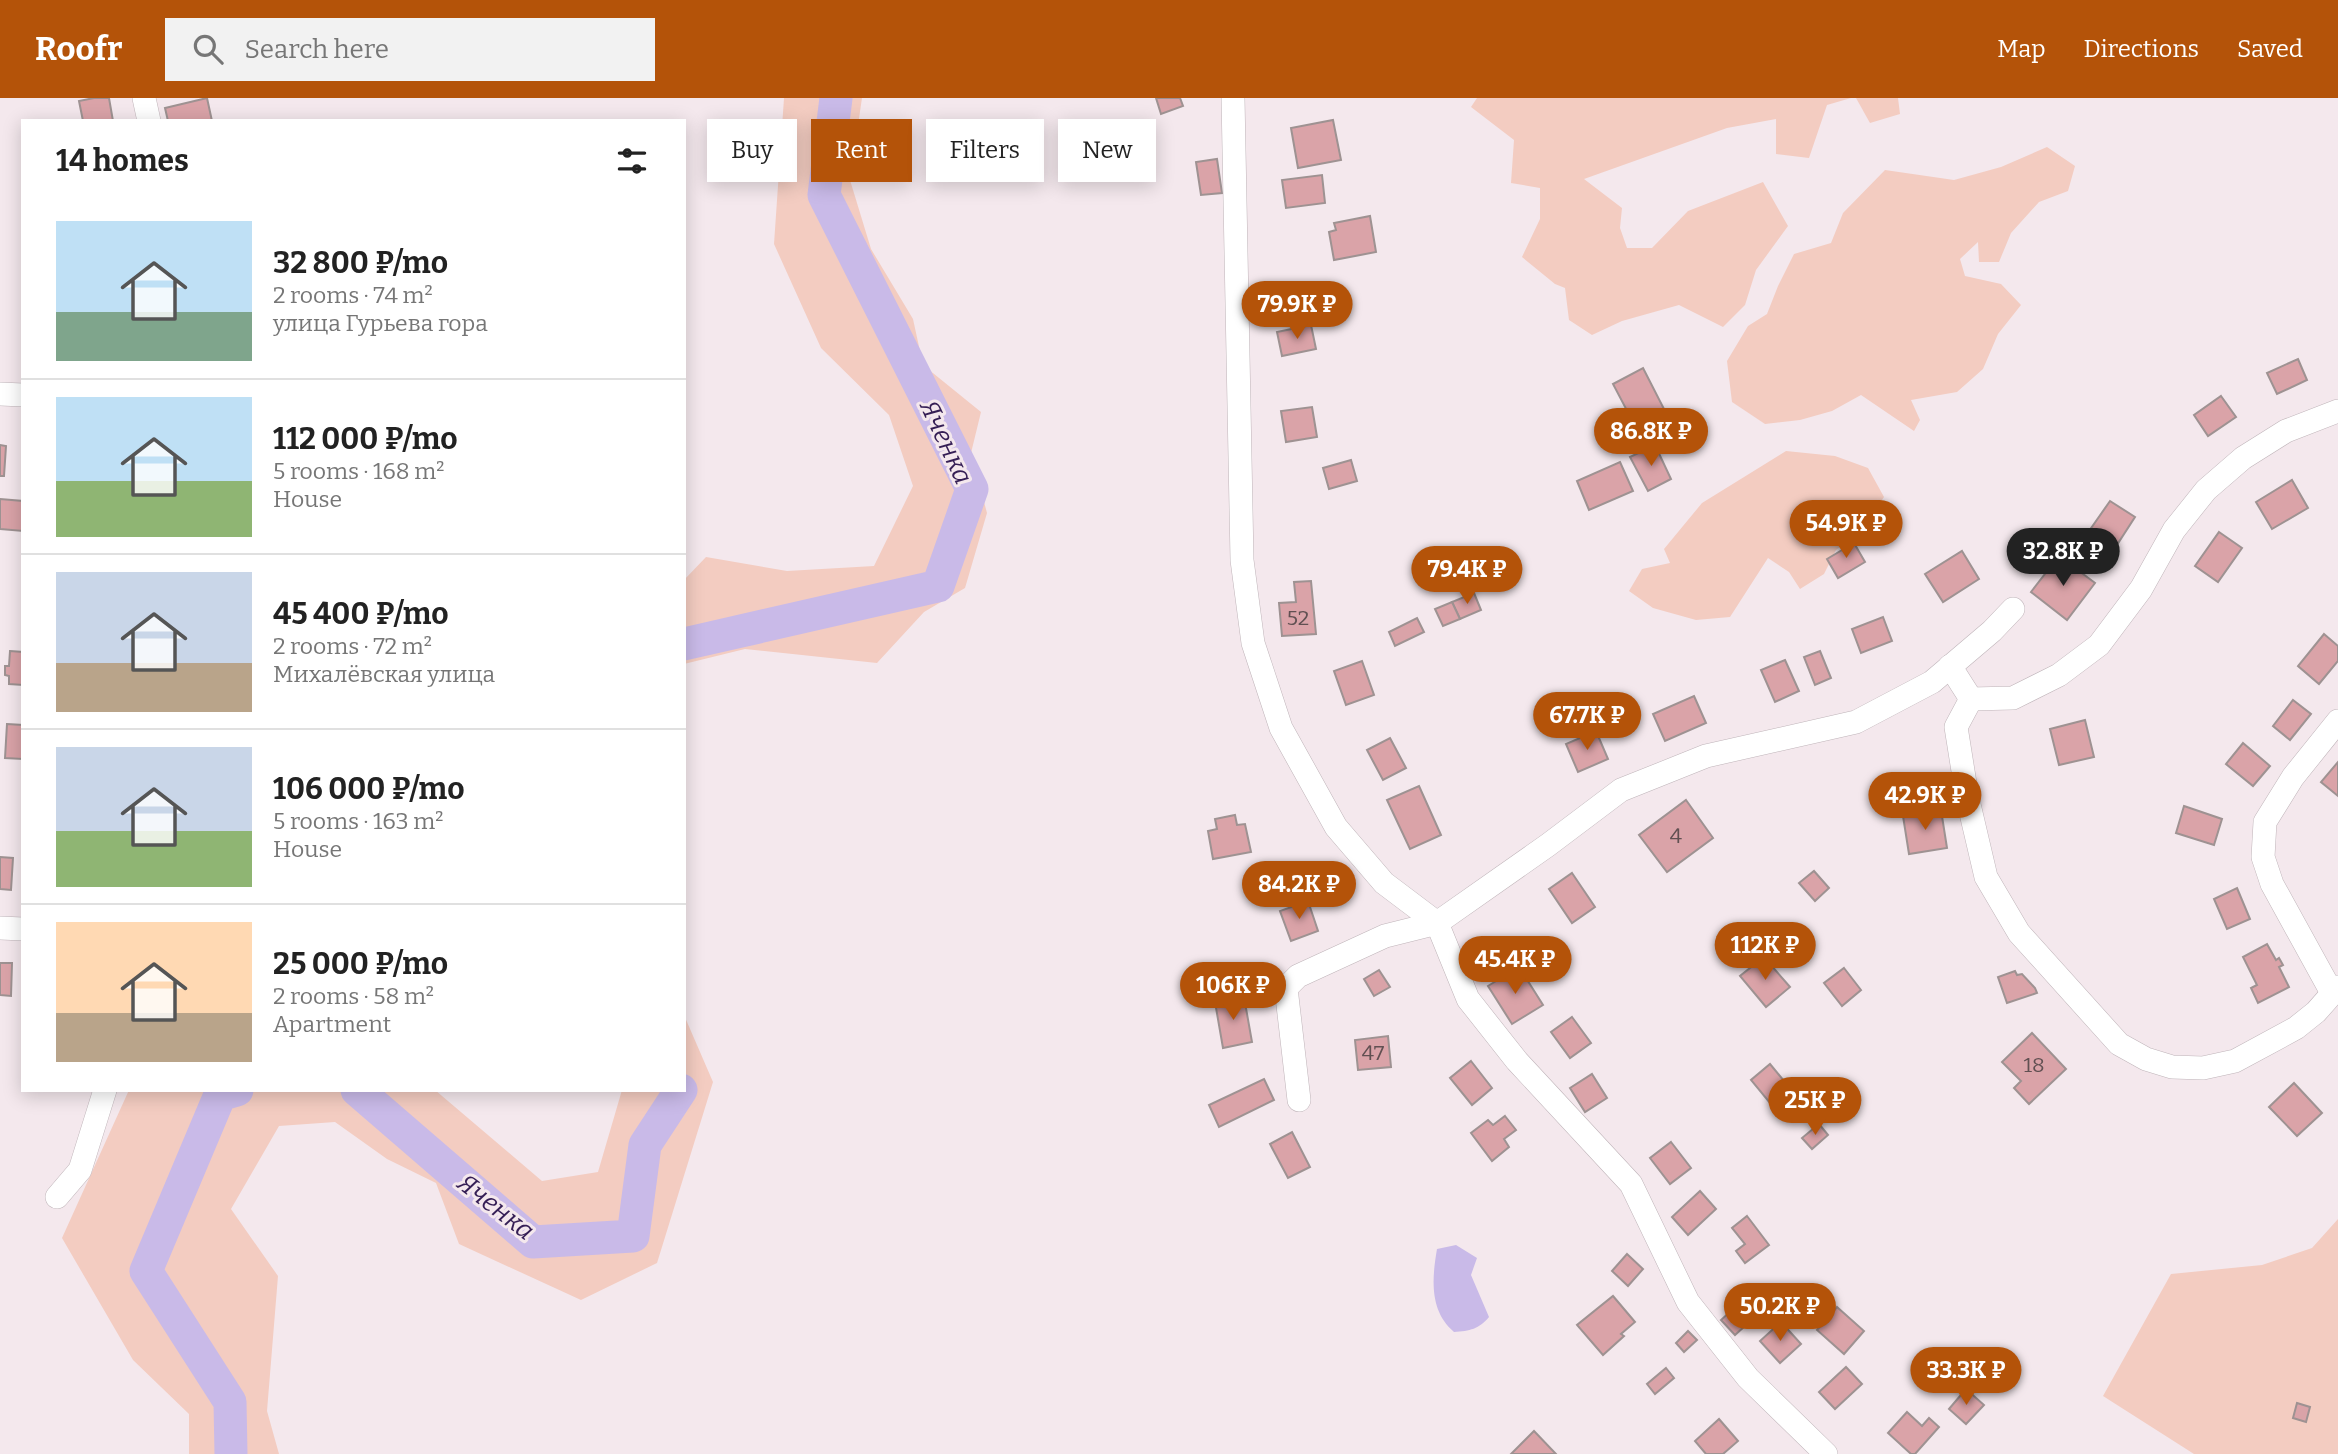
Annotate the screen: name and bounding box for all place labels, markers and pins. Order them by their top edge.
pin: 79.9K ₽ [1232,282,1362,341]
pin: 86.8K ₽ [1586,408,1716,468]
pin: 54.9K ₽ [1781,500,1911,560]
pin: 32.8K ₽ [1998,528,2128,588]
pin: 79.4K ₽ [1402,546,1532,606]
pin: 67.7K ₽ [1522,692,1652,752]
pin: 42.9K ₽ [1860,772,1990,832]
pin: 84.2K ₽ [1234,862,1364,921]
pin: 112K ₽ [1708,922,1822,982]
pin: 45.4K ₽ [1450,936,1580,996]
pin: 106K ₽ [1176,962,1290,1022]
pin: 25K ₽ [1766,1077,1864,1137]
pin: 50.2K ₽ [1715,1284,1845,1343]
pin: 33.3K ₽ [1901,1348,2031,1407]

